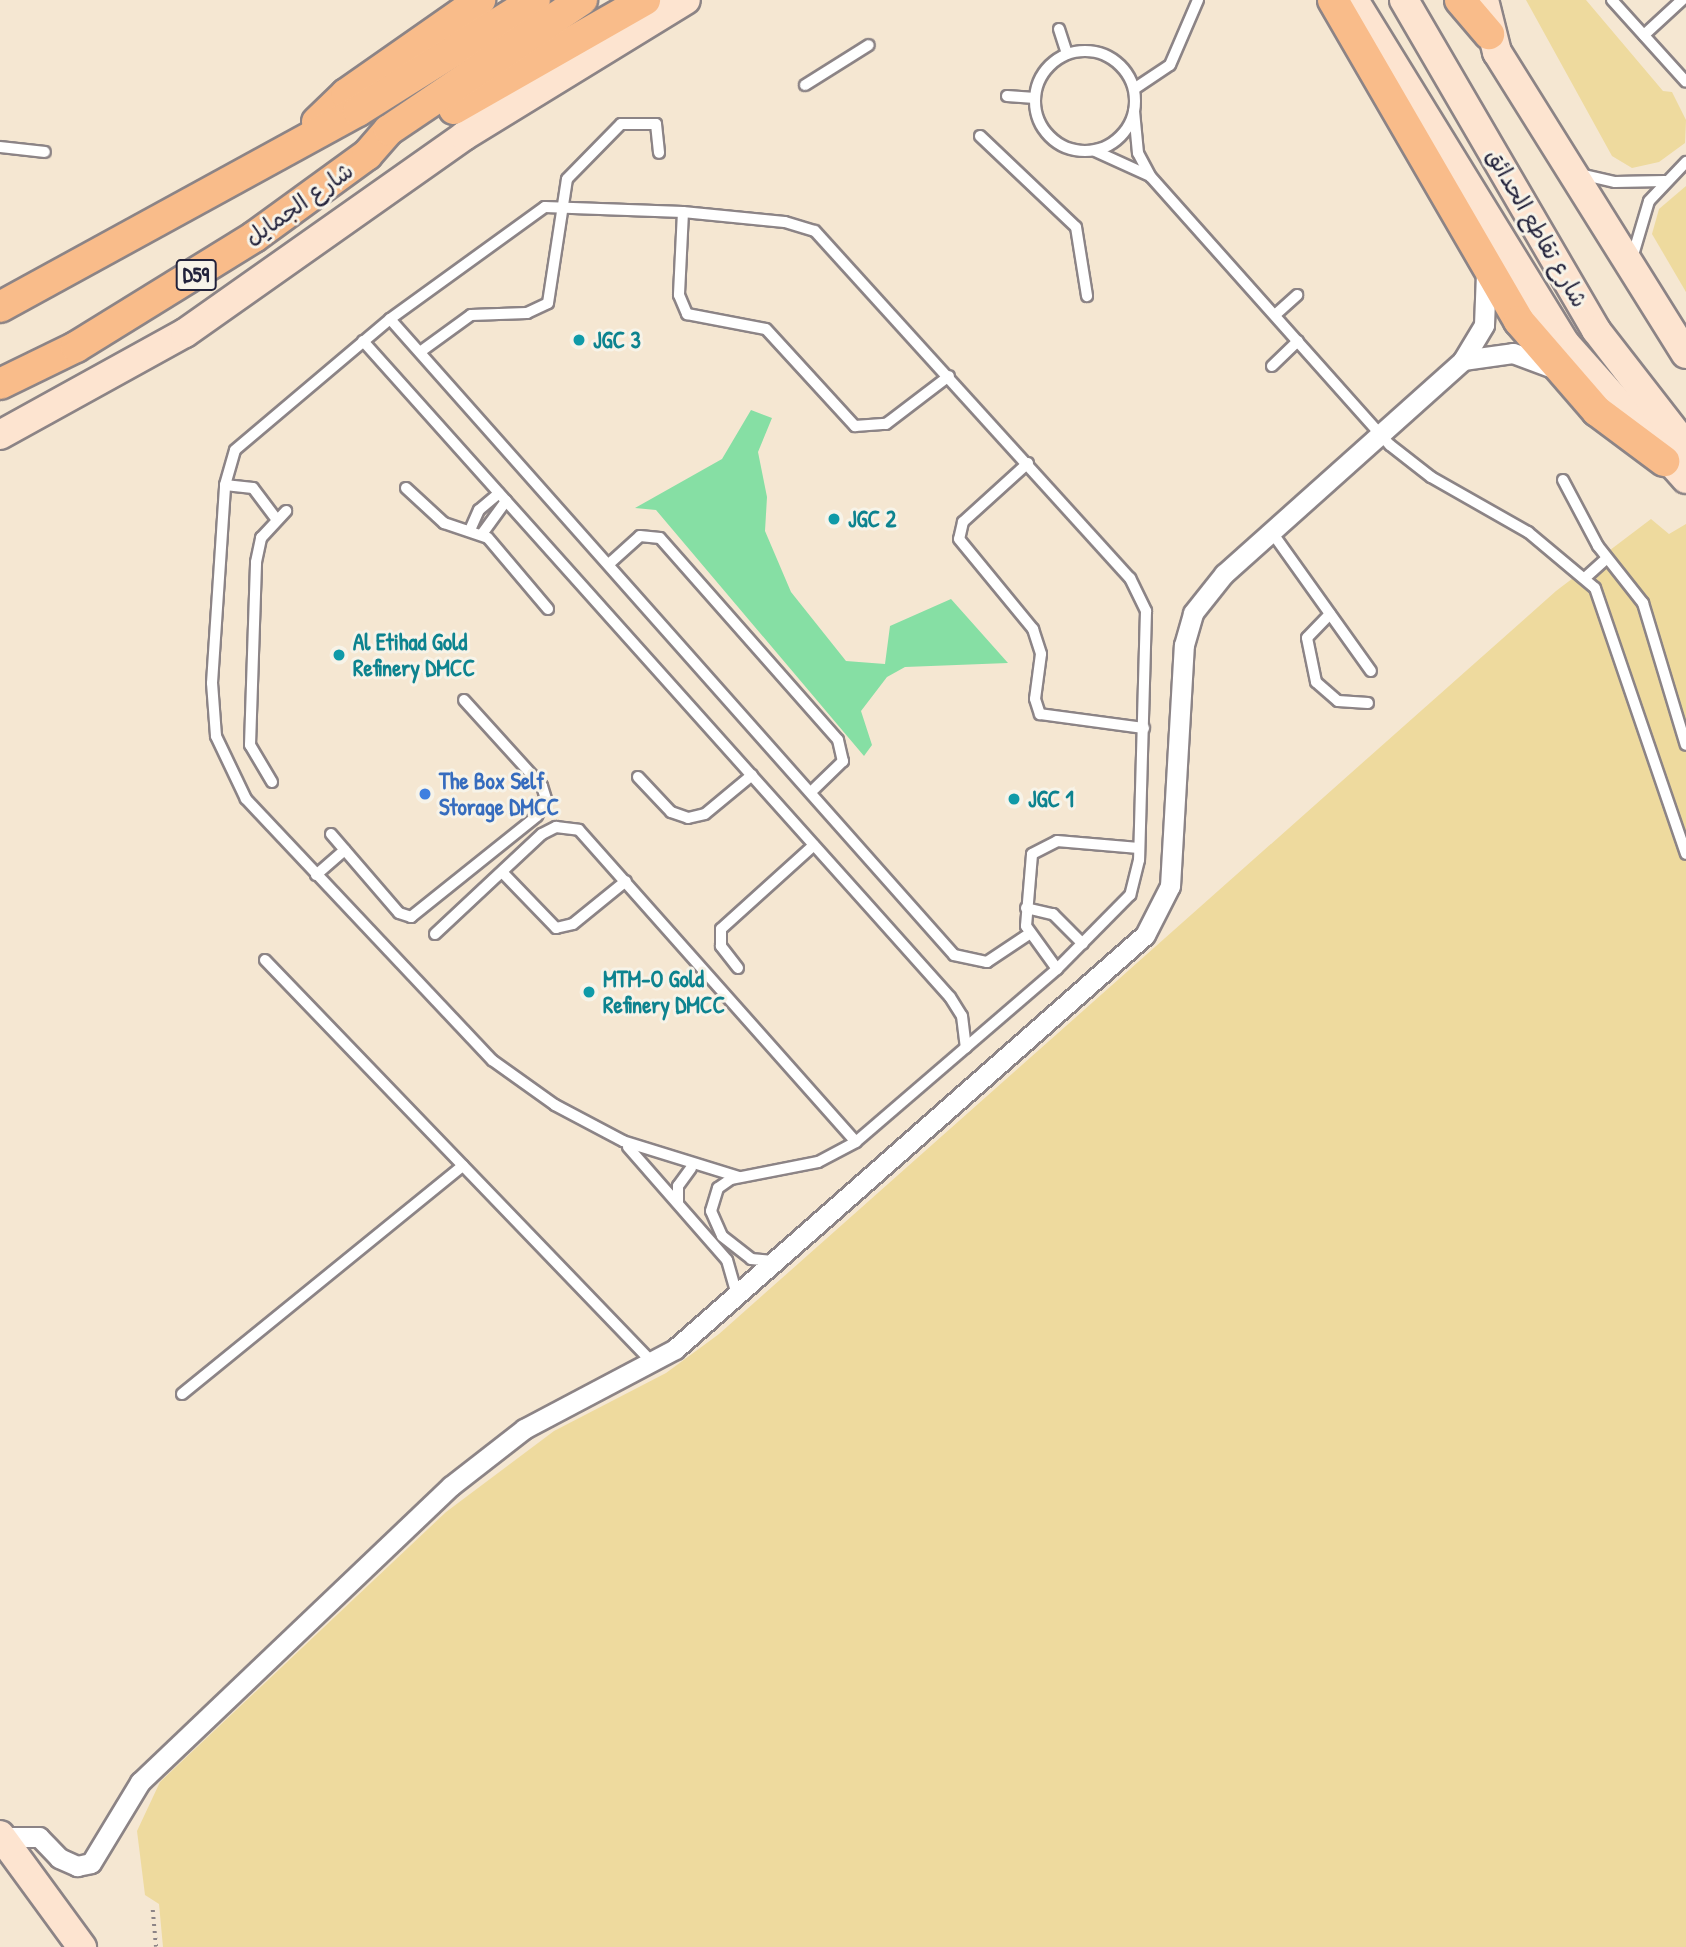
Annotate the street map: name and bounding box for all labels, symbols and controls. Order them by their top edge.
street label: شارع تقاطع الحدائق [1480,144,1594,312]
street label: شارع الجمايل [240,157,358,251]
road number: D59 [175,258,217,292]
place label: JGC 3 [593,326,641,354]
marker: JGC 3 [571,332,587,348]
place label: JGC 2 [848,505,896,533]
marker: JGC 2 [826,511,842,527]
place label: Al Etihad Gold Refinery DMCC [353,628,475,682]
marker: Al Etihad Gold Refinery DMCC [331,647,347,663]
place label: The Box Self Storage DMCC [439,767,559,821]
place label: JGC 1 [1028,785,1074,813]
marker: The Box Self Storage DMCC [417,786,433,802]
marker: JGC 1 [1006,791,1022,807]
place label: MTM-O Gold Refinery DMCC [603,965,725,1019]
marker: MTM-O Gold Refinery DMCC [581,984,597,1000]

